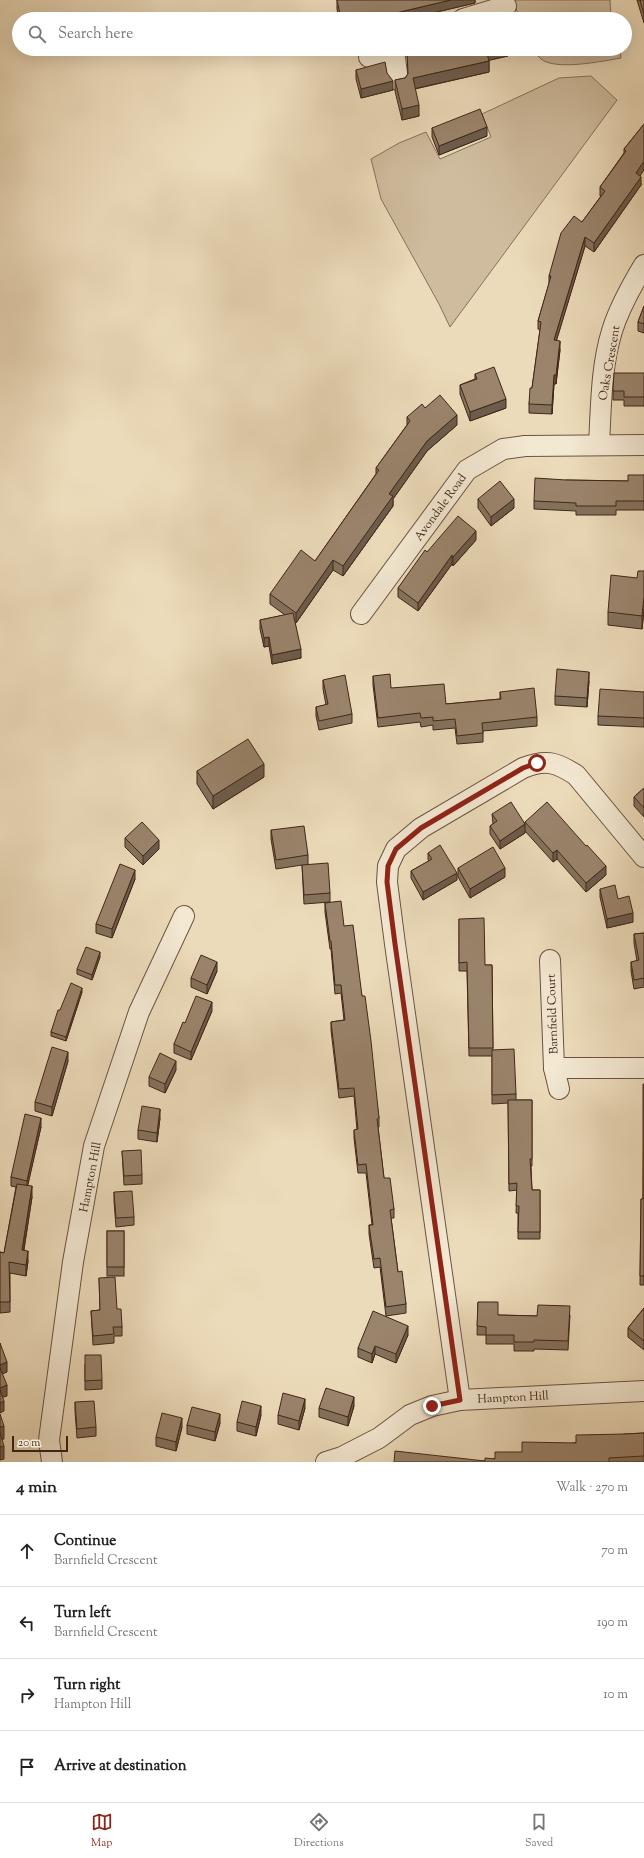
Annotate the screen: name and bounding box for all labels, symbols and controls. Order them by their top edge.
search box [12,12,632,56]
icon: search [26,23,48,45]
text: Search here [58,24,133,45]
street label: Oaks Crescent [595,324,625,402]
street label: Avondale Road [410,470,472,545]
route start [528,754,546,772]
street label: Barnfield Court [543,973,563,1055]
street label: Hampton Hill [75,1140,107,1214]
street label: Hampton Hill [477,1387,550,1409]
route end [423,1397,441,1415]
scale bar [12,1434,68,1453]
text: 20 m [18,1435,40,1451]
text: 4 min [16,1476,57,1500]
text: Walk · 270 m [556,1479,628,1497]
text: Continue [54,1531,116,1552]
icon: ahead [16,1540,38,1562]
text: 70 m [601,1542,628,1560]
text: Barnfield Crescent [54,1552,157,1570]
text: Turn left [54,1603,111,1624]
icon: left [16,1612,38,1634]
text: 190 m [597,1614,628,1632]
text: Barnfield Crescent [54,1624,157,1642]
text: Turn right [54,1675,120,1696]
icon: right [16,1684,38,1706]
text: 10 m [603,1686,628,1704]
text: Hampton Hill [54,1696,131,1714]
icon: arrive [16,1756,38,1778]
text: Arrive at destination [54,1756,187,1777]
tab: Map [91,1811,113,1851]
tab: Directions [294,1811,344,1851]
tab: Saved [525,1811,553,1851]

